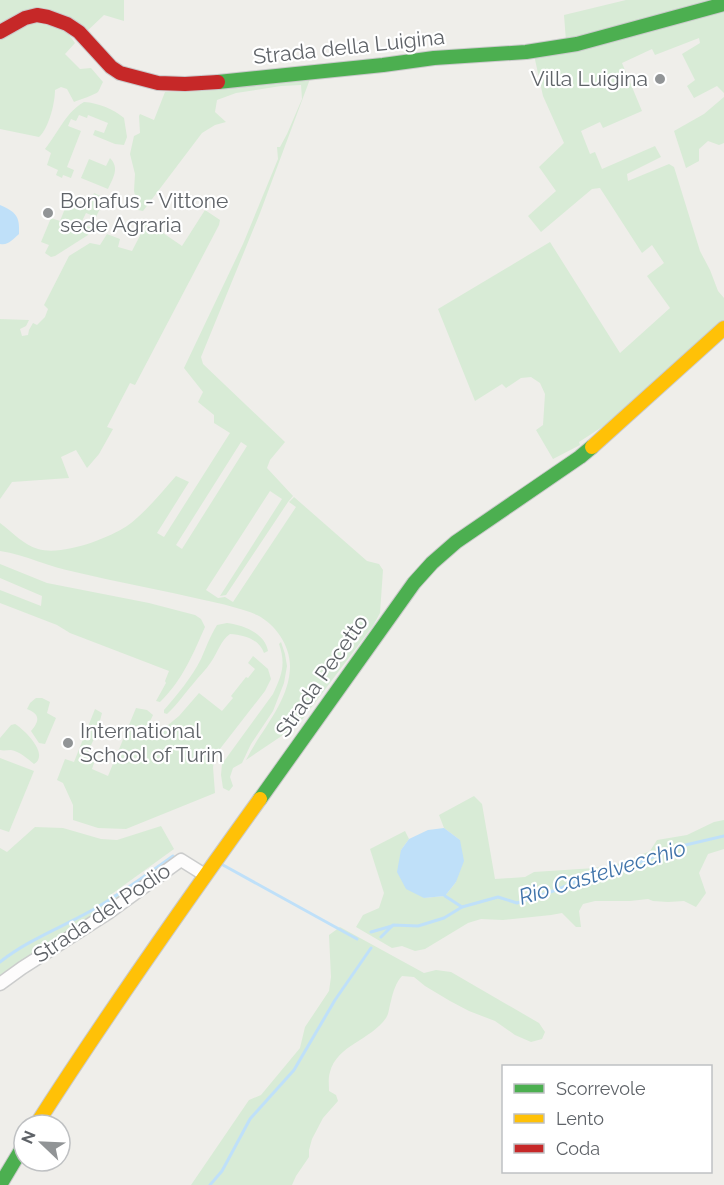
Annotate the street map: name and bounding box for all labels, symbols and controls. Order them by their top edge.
street label: Strada della Luigina [252,24,446,69]
place label: Villa Luigina [530,66,648,91]
marker: Villa Luigina [653,72,667,86]
place label: Bonafus - Vittone sede Agraria [60,188,228,237]
marker: Bonafus - Vittone sede Agraria [41,206,55,220]
street label: Strada Pecetto [270,610,373,742]
place label: International School of Turin [80,718,223,767]
marker: International School of Turin [61,736,75,750]
water label: Rio Castelvecchio [515,834,689,910]
street label: Strada del Podio [29,858,175,968]
legend [502,1065,712,1173]
text: Scorrevole [556,1078,646,1099]
text: Lento [556,1108,604,1129]
north arrow [12,1113,72,1173]
text: N [18,1128,40,1147]
text: Coda [556,1138,600,1159]

